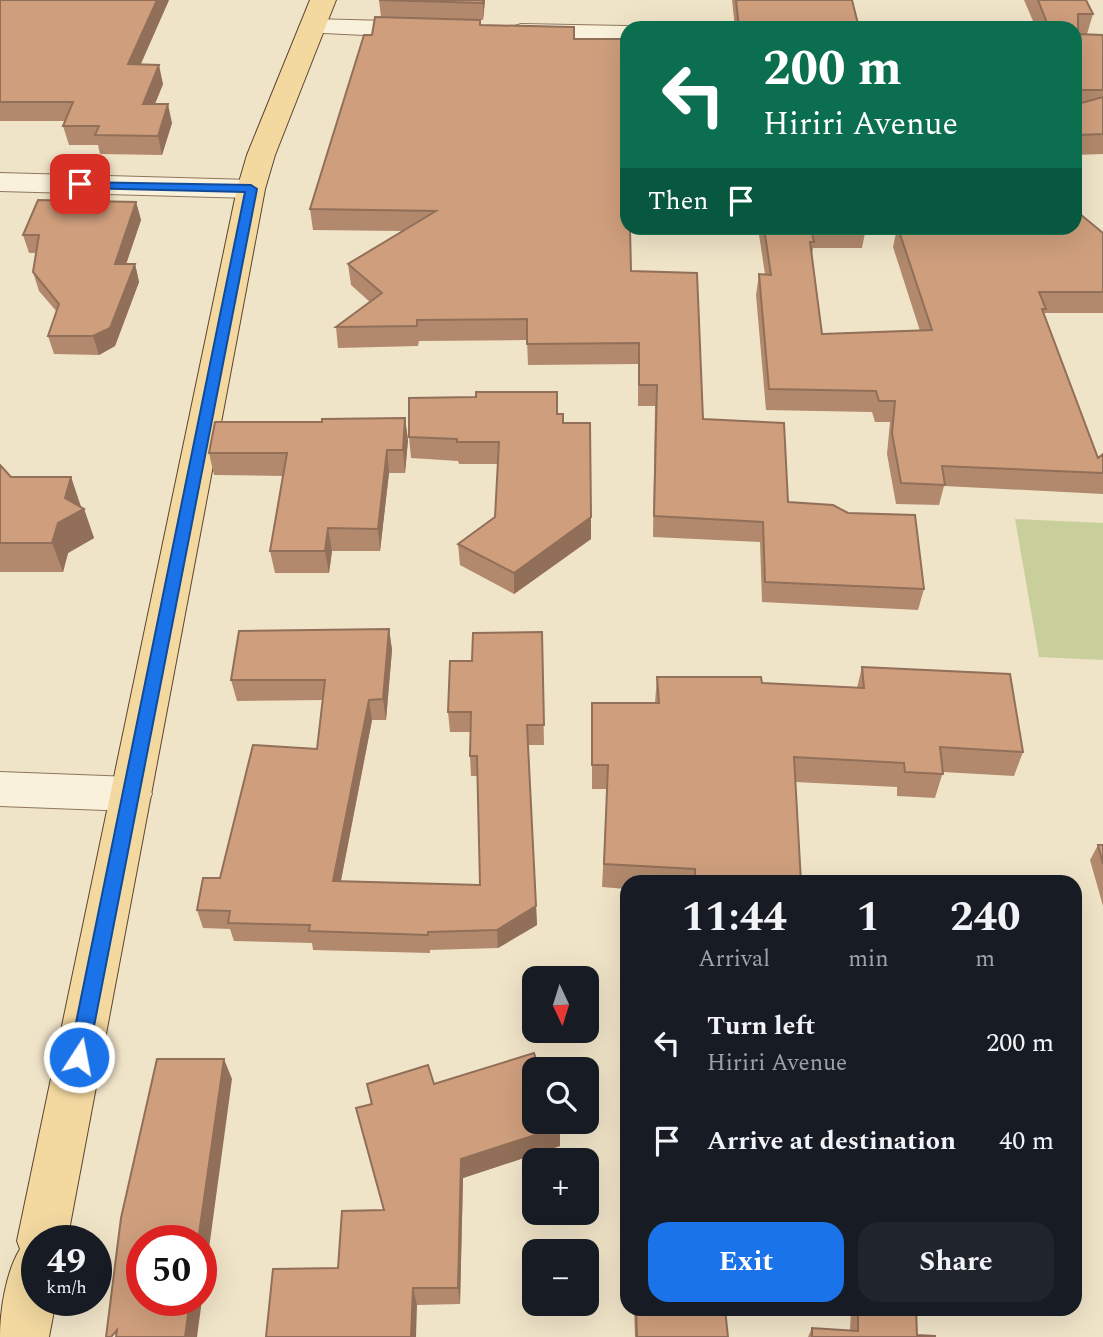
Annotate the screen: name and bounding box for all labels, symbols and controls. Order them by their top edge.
text: 200 m [763,32,902,107]
icon: left [648,49,739,140]
text: Hiriri Avenue [763,100,958,149]
pin [50,154,110,214]
icon: arrive [61,165,99,203]
text: Then [648,181,708,221]
icon: arrive [722,182,760,220]
text: 11:44 [681,886,787,949]
text: 1 [857,886,880,949]
text: 240 [950,886,1021,949]
text: Arrival [698,942,770,977]
text: min [848,942,889,977]
text: m [975,942,995,977]
north arrow [522,966,598,1043]
map controls [522,966,599,1316]
text: Turn left [707,1006,815,1046]
position arrow [42,1020,116,1094]
text: 200 m [986,1023,1054,1063]
icon: left [648,1024,686,1062]
text: Hiriri Avenue [707,1046,847,1081]
button: search [522,1057,599,1134]
text: Arrive at destination [707,1121,956,1161]
text: 40 m [999,1121,1054,1161]
icon: arrive [648,1122,686,1160]
button: + [522,1148,599,1225]
button: Exit [648,1222,844,1302]
button: Share [858,1222,1054,1302]
speed limit sign: 50 [126,1225,217,1316]
text: 49 [47,1235,86,1288]
button: − [522,1239,599,1316]
text: km/h [46,1274,87,1301]

